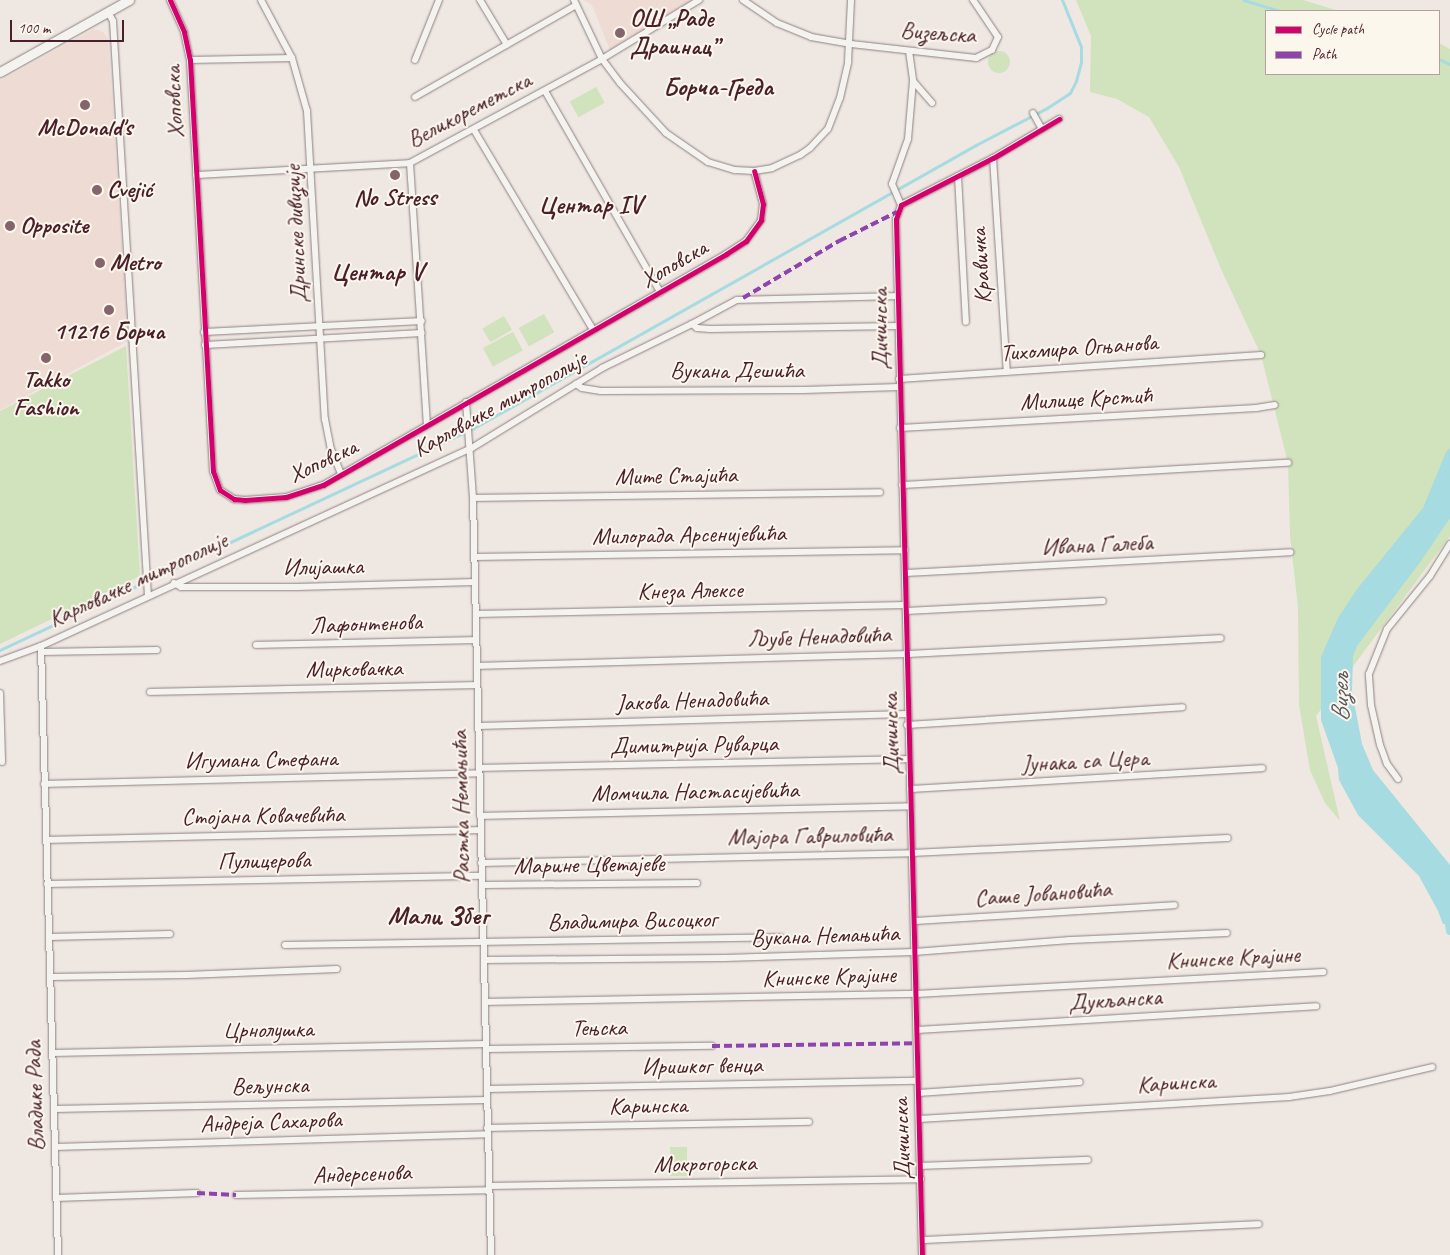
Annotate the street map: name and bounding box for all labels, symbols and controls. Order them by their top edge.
place label: ОШ „Раде Драинац” [630,5,718,61]
scale bar [12,10,126,42]
legend [1265,10,1440,75]
street label: Визељска [899,16,977,50]
text: 100 m [18,19,50,38]
text: Cycle path [1312,20,1364,39]
marker: ОШ „Раде Драинац” [614,27,626,39]
text: Path [1312,45,1337,64]
street label: Хоповска [158,65,190,139]
street label: Великореметска [402,65,536,155]
district label: Борча-Греда [663,71,773,103]
marker: McDonald's [79,99,91,111]
place label: McDonald's [38,114,132,142]
street label: Дринске дивизије [278,164,314,304]
marker: No Stress [389,169,401,181]
place label: Cvejić [107,176,152,204]
marker: Cvejić [91,184,103,196]
place label: No Stress [353,184,437,212]
district label: Центар IV [538,190,642,220]
place label: Opposite [20,212,88,240]
marker: Opposite [4,220,16,232]
street label: Кравичка [964,227,998,305]
street label: Хоповска [635,233,713,295]
place label: Metro [110,249,161,277]
marker: Metro [94,257,106,269]
district label: Центар V [331,257,423,287]
street label: Дичинска [865,288,895,370]
marker: 11216 Борча [103,304,115,316]
place label: 11216 Борча [53,318,165,346]
street label: Тихомира Огњанова [999,328,1159,368]
street label: Карловачке митрополије [409,345,591,463]
marker: Takko Fashion [40,352,52,364]
street label: Вукана Дешића [670,357,804,385]
place label: Takko Fashion [13,366,79,422]
street label: Милице Крстић [1020,381,1152,417]
street label: Хоповска [284,433,362,489]
street label: Мите Стајића [615,461,737,491]
street label: Милорада Арсенијевића [591,519,787,551]
street label: Карловачке митрополије [45,527,231,633]
street label: Ивана Галеба [1043,528,1151,562]
street label: Илијашка [283,552,363,582]
street label: Кнеза Алексе [637,576,743,606]
street label: Лафонтенова [309,608,423,640]
street label: Љубе Ненадовића [747,620,891,654]
street label: Мирковачка [305,654,403,684]
water label: Визељ [1325,672,1355,722]
street label: Јакова Ненадовића [616,684,768,718]
street label: Дичинска [875,693,907,775]
street label: Димитрија Руварца [610,729,778,761]
street label: Растка Немањића [445,731,477,883]
street label: Јунака са Цера [1021,743,1149,779]
street label: Игумана Стефана [184,744,338,776]
street label: Момчила Настасијевића [591,776,799,808]
street label: Стојана Ковачевића [181,800,345,832]
street label: Мајора Гавриловића [729,820,891,852]
street label: Пулицерова [217,846,311,876]
street label: Марине Цветајеве [512,849,666,881]
street label: Саше Јовановића [973,875,1113,913]
district label: Мали Збег [388,900,488,932]
street label: Владимира Висоцког [548,905,716,937]
street label: Вукана Немањића [750,919,900,953]
street label: Книнске Крајине [1165,940,1301,976]
street label: Книнске Крајине [761,960,897,994]
street label: Дукљанска [1067,982,1163,1018]
street label: Тењска [571,1013,627,1043]
street label: Црнолушка [222,1015,314,1045]
street label: Владике Рада [19,1040,51,1152]
street label: Иришког венца [642,1051,762,1081]
street label: Каринска [1136,1066,1216,1100]
street label: Вељунска [231,1071,309,1101]
street label: Каринска [609,1091,687,1121]
street label: Дичинска [886,1098,918,1180]
street label: Андреја Сахарова [199,1105,343,1139]
street label: Мокрогорска [653,1149,757,1179]
street label: Андерсенова [312,1158,412,1190]

